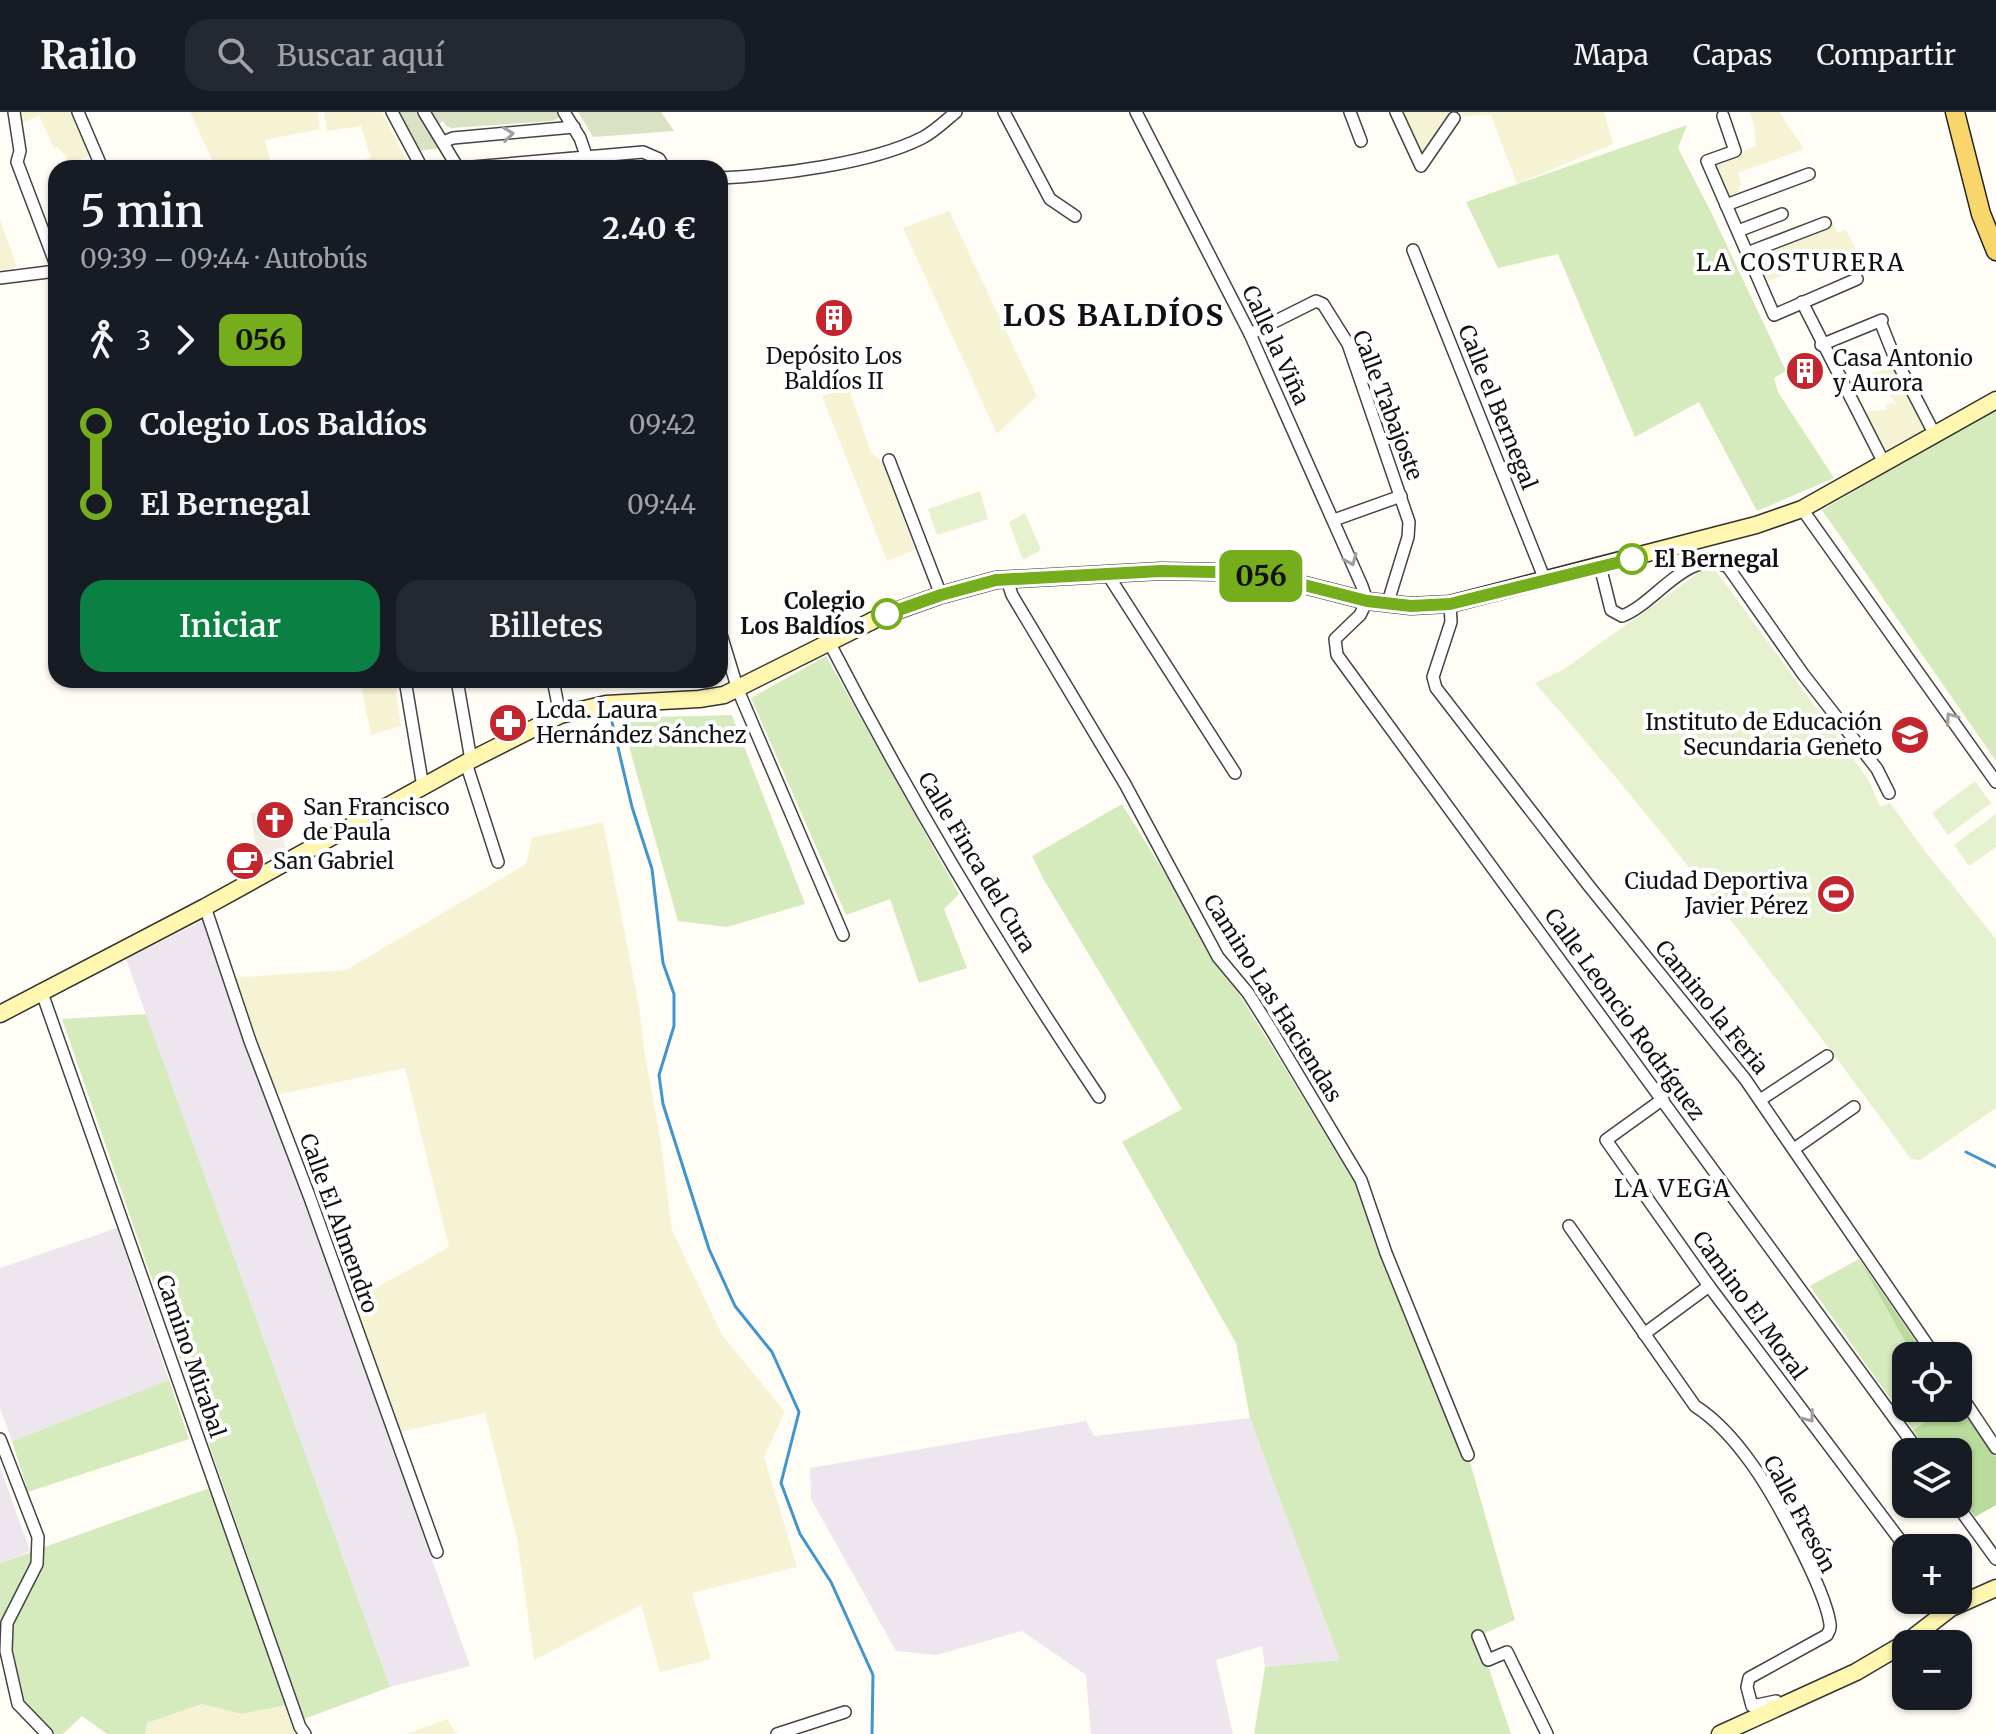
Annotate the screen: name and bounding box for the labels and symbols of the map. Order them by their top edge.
one-way arrow [502,126,515,143]
district label: LA COSTURERA [1696,247,1906,278]
street label: Calle la Viña [1236,281,1316,409]
district label: LOS BALDÍOS [1003,296,1225,334]
building icon: Depósito Los Baldíos II [813,297,855,339]
street label: Calle el Bernegal [1452,321,1544,494]
street label: Calle Tabajoste [1347,326,1429,484]
place label: Depósito Los Baldíos II [766,342,902,395]
place label: Casa Antonio y Aurora [1833,344,1973,397]
building icon: Casa Antonio y Aurora [1784,350,1826,392]
marker: El Bernegal [1617,544,1647,574]
place label: El Bernegal [1654,545,1779,573]
line badge: 056 [1215,550,1307,602]
one-way arrow [1342,552,1358,566]
place label: Colegio Los Baldíos [740,587,865,640]
marker: Colegio Los Baldíos [872,599,902,629]
place label: Lcda. Laura Hernández Sánchez [536,696,746,749]
pharmacy icon: Lcda. Laura Hernández Sánchez [487,702,529,744]
place label: Instituto de Educación Secundaria Geneto [1645,708,1882,761]
one-way arrow [1946,713,1961,727]
school or university icon: Instituto de Educación Secundaria Geneto [1889,714,1931,756]
street label: Calle Finca del Cura [912,767,1042,958]
place label: San Francisco de Paula [303,793,450,846]
church icon: San Francisco de Paula [254,799,296,841]
cafe icon: San Gabriel [224,840,266,882]
place label: San Gabriel [273,847,394,875]
place label: Ciudad Deportiva Javier Pérez [1625,867,1808,920]
sports icon: Ciudad Deportiva Javier Pérez [1815,873,1857,915]
street label: Camino Las Haciendas [1198,889,1348,1107]
street label: Calle Leoncio Rodríguez [1539,903,1711,1125]
street label: Camino la Feria [1649,934,1775,1080]
street label: Calle El Almendro [294,1129,385,1317]
district label: LA VEGA [1614,1173,1732,1204]
street label: Camino El Moral [1687,1225,1813,1385]
street label: Camino Mirabal [150,1271,232,1441]
one-way arrow [1799,1409,1813,1423]
street label: Calle Fresón [1757,1451,1843,1578]

